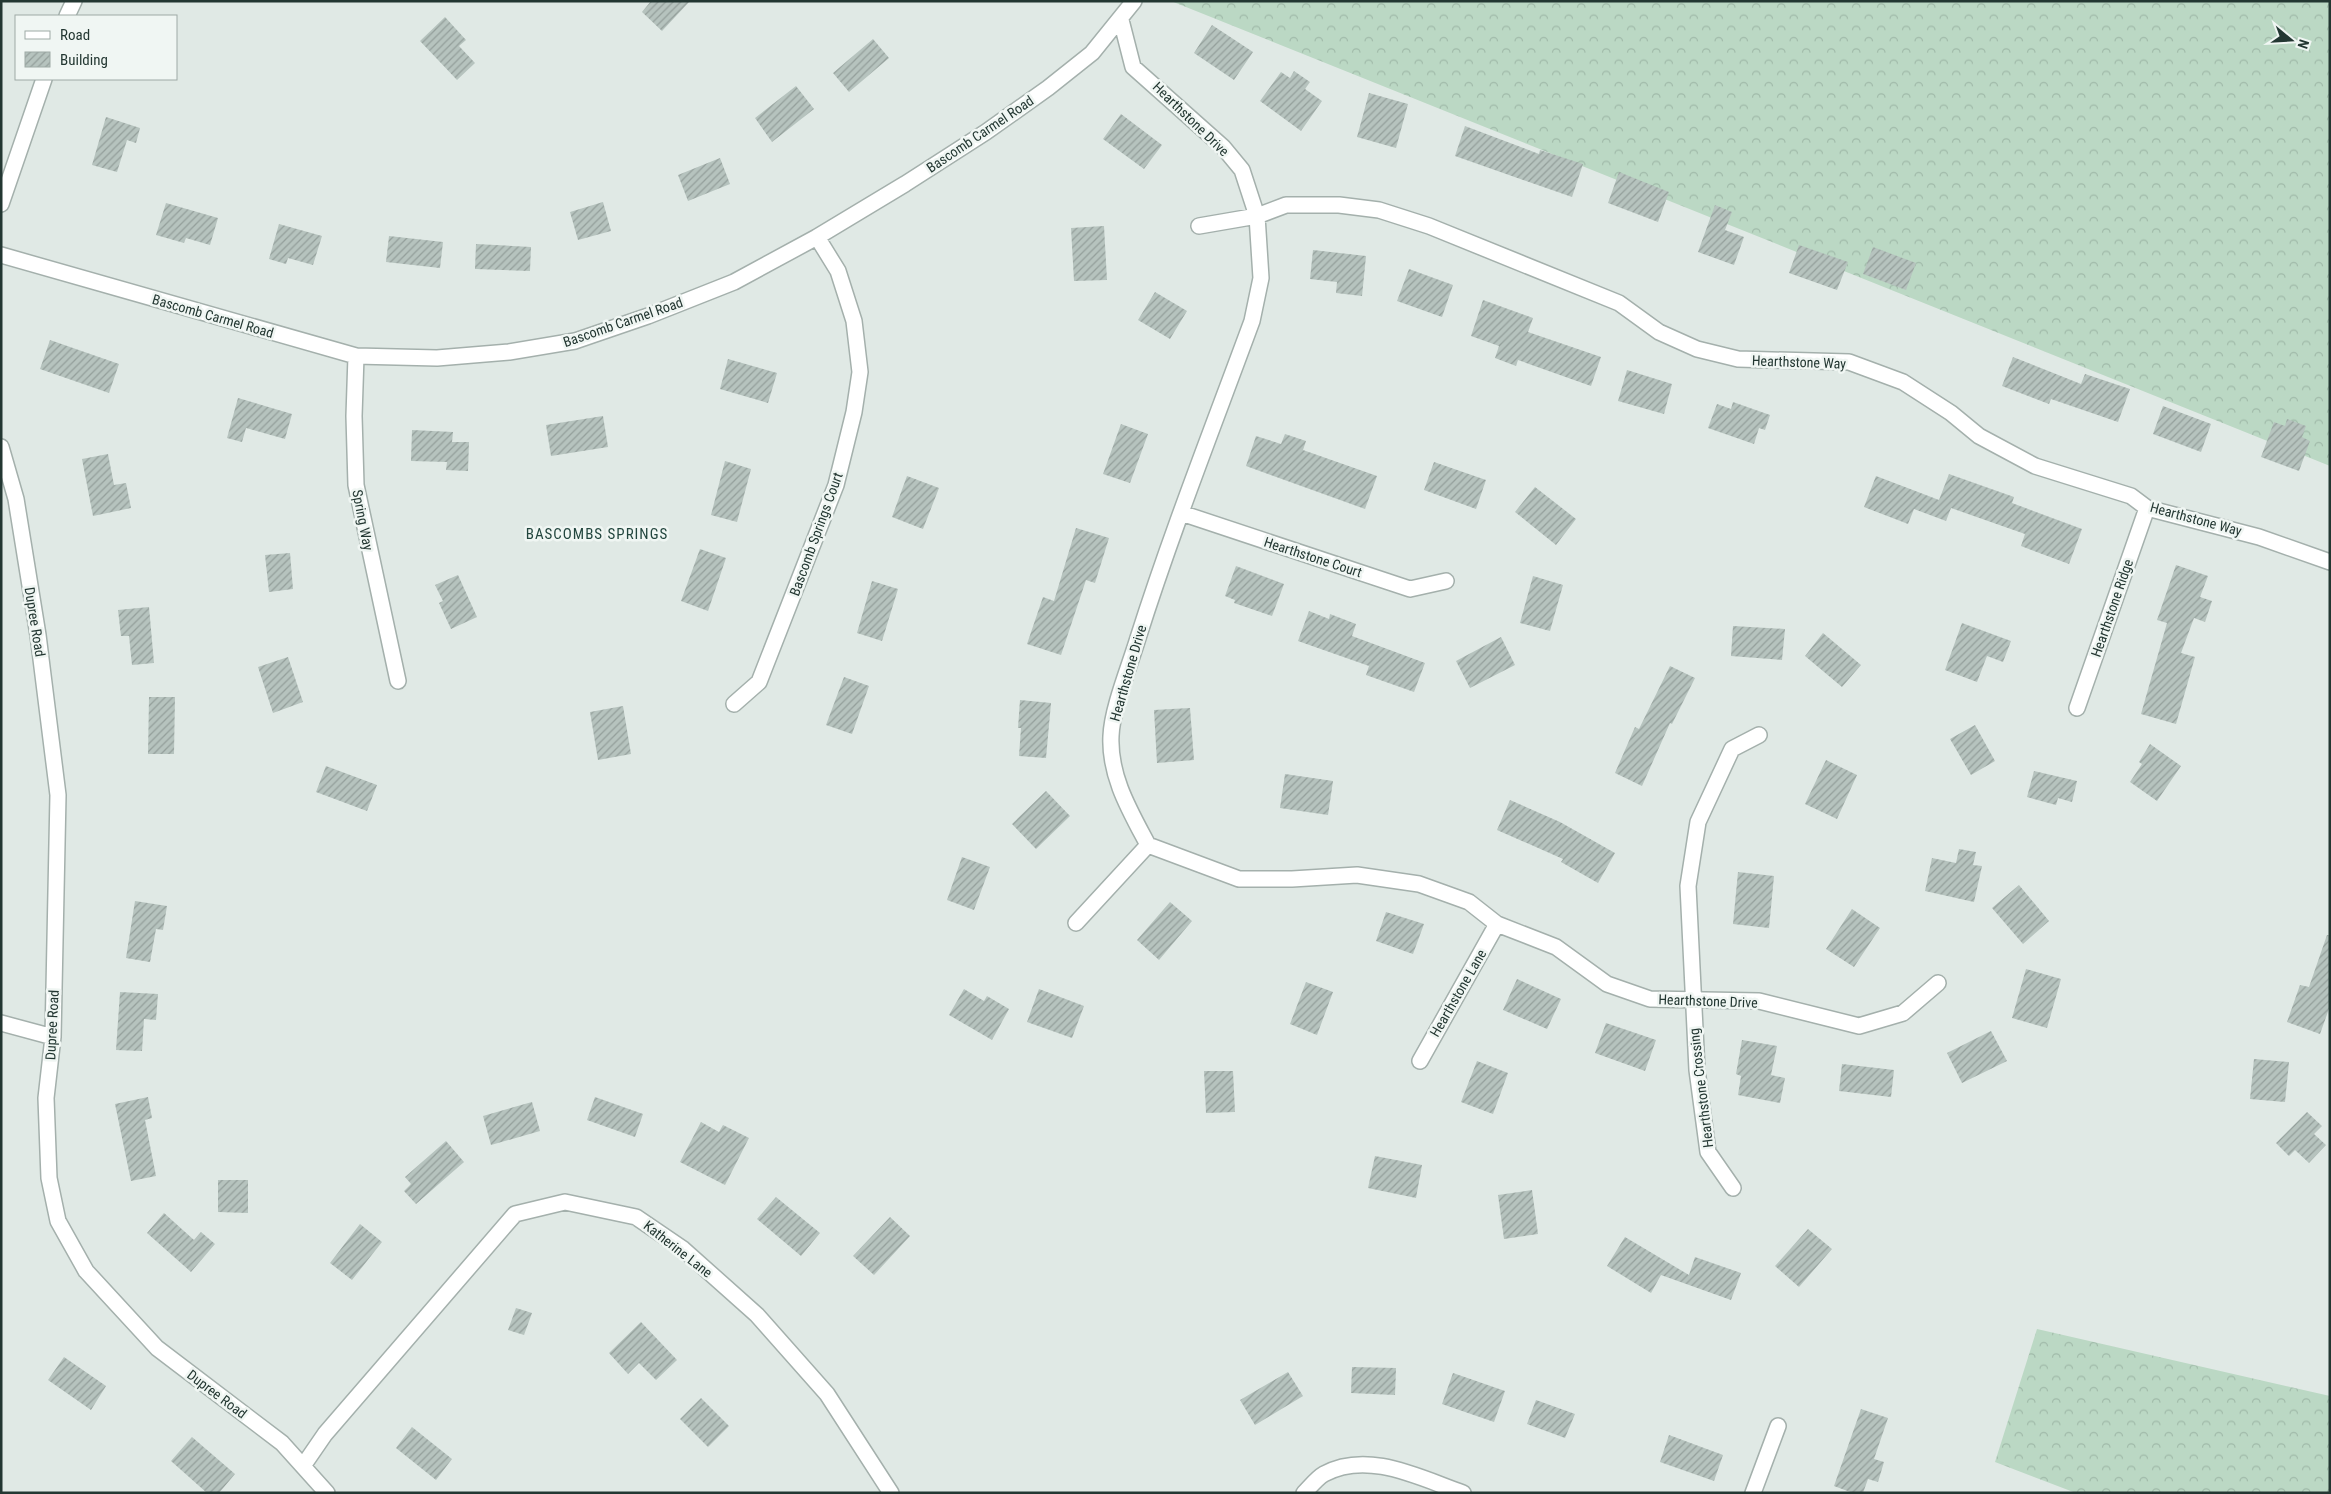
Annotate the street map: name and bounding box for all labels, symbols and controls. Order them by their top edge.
legend [15,15,178,80]
north arrow [2266,15,2316,65]
text: Road [60,26,90,44]
text: N [2294,37,2312,51]
text: Building [60,51,108,69]
street label: Hearthstone Drive [1150,79,1233,160]
street label: Bascomb Carmel Road [924,92,1036,176]
street label: Bascomb Carmel Road [151,291,275,341]
street label: Bascomb Carmel Road [561,294,685,350]
street label: Hearthstone Way [1752,352,1847,372]
street label: Bascomb Springs Court [786,470,846,598]
street label: Spring Way [349,488,377,552]
street label: Hearthstone Way [2148,499,2244,539]
district label: BASCOMBS SPRINGS [526,525,668,543]
street label: Hearthstone Court [1262,534,1364,580]
street label: Hearthstone Ridge [2088,557,2136,659]
street label: Dupree Road [22,586,48,658]
street label: Hearthstone Drive [1107,623,1150,723]
street label: Hearthstone Lane [1427,946,1490,1040]
street label: Dupree Road [42,990,62,1060]
street label: Hearthstone Drive [1658,991,1758,1011]
street label: Hearthstone Crossing [1686,1027,1716,1149]
street label: Katherine Lane [641,1217,716,1281]
street label: Dupree Road [184,1366,250,1422]

